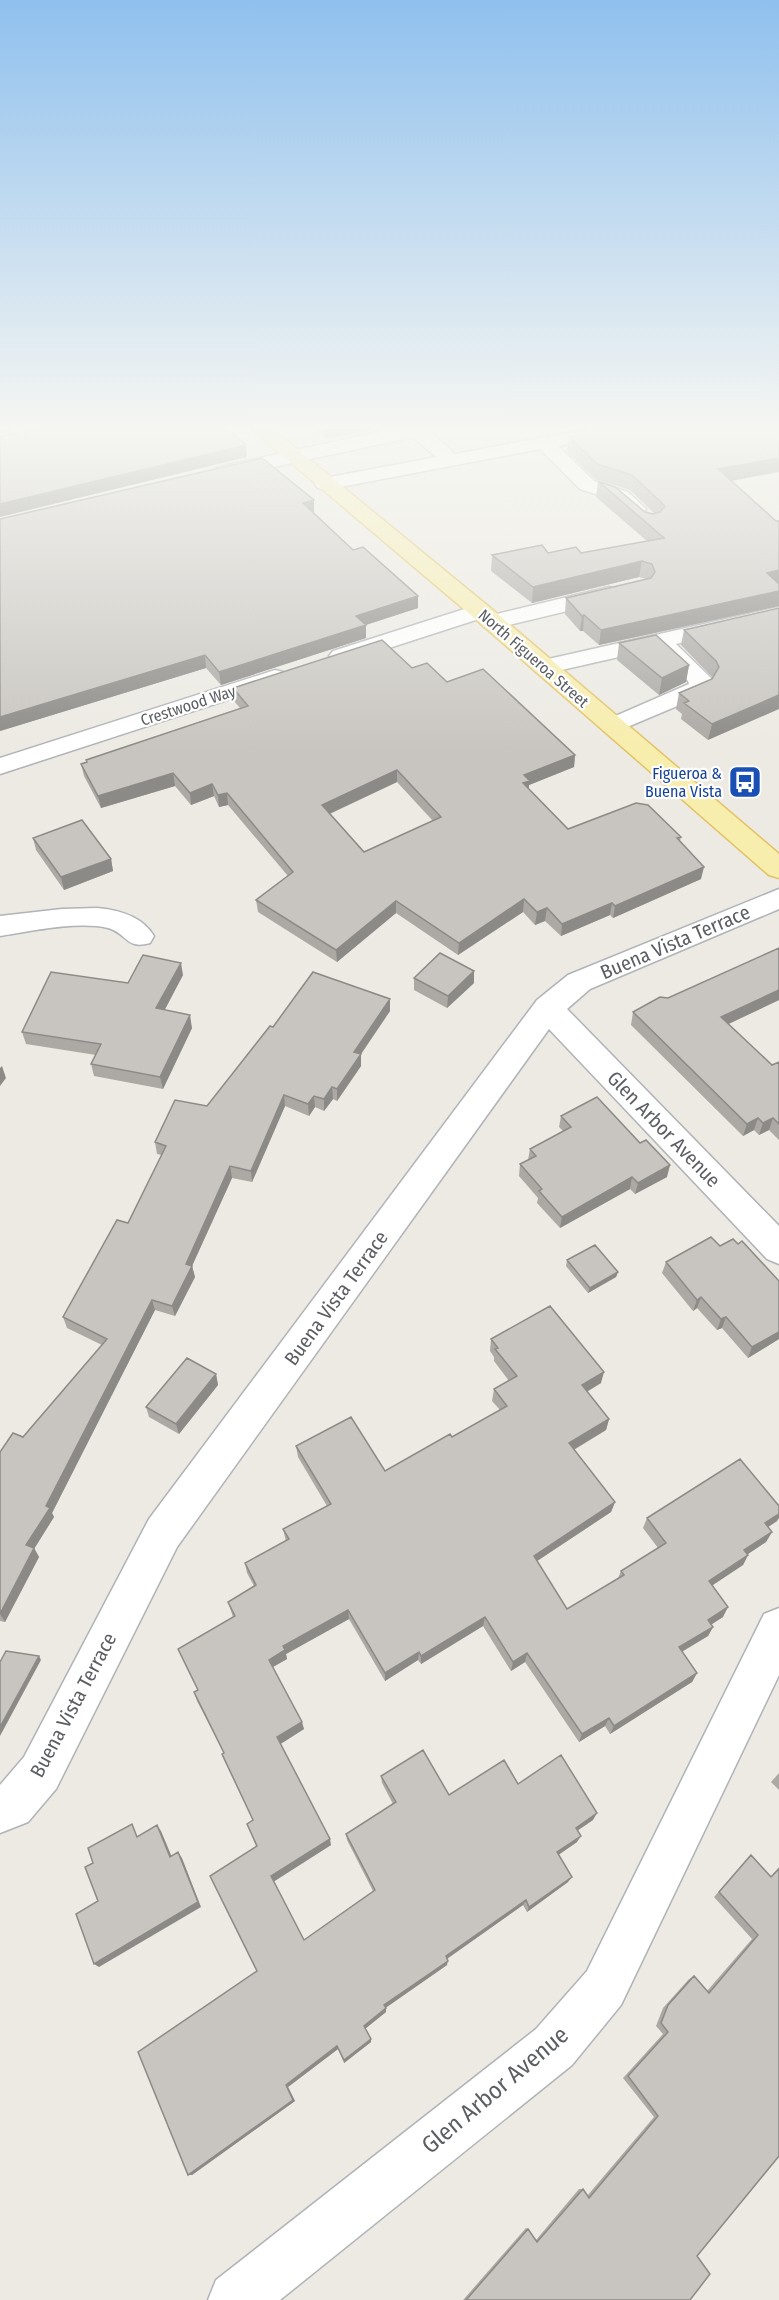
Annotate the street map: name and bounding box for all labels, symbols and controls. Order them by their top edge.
street label: North Figueroa Street [475,605,593,712]
street label: Crestwood Way [138,681,239,730]
place label: Figueroa & Buena Vista [645,764,722,801]
bus stop icon: Figueroa & Buena Vista [727,764,763,800]
street label: Buena Vista Terrace [597,900,753,984]
street label: Glen Arbor Avenue [603,1066,725,1192]
street label: Buena Vista Terrace [279,1226,393,1370]
street label: Buena Vista Terrace [25,1629,121,1781]
street label: Glen Arbor Avenue [416,2021,574,2159]

